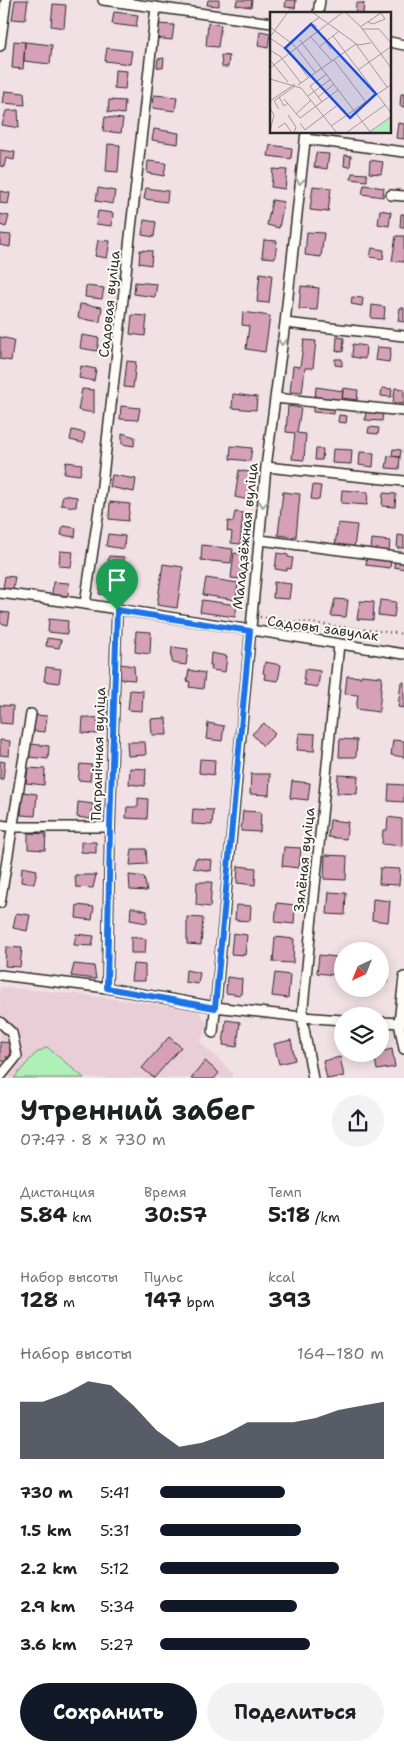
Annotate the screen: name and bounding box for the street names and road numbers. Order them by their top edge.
street label: Садовая вуліца [94,249,124,358]
street label: Маладзёжная вуліца [228,461,262,610]
street label: Садовы завулак [266,611,380,645]
street label: Пагранічная вуліца [87,687,109,821]
street label: Зялёная вуліца [290,806,318,913]

